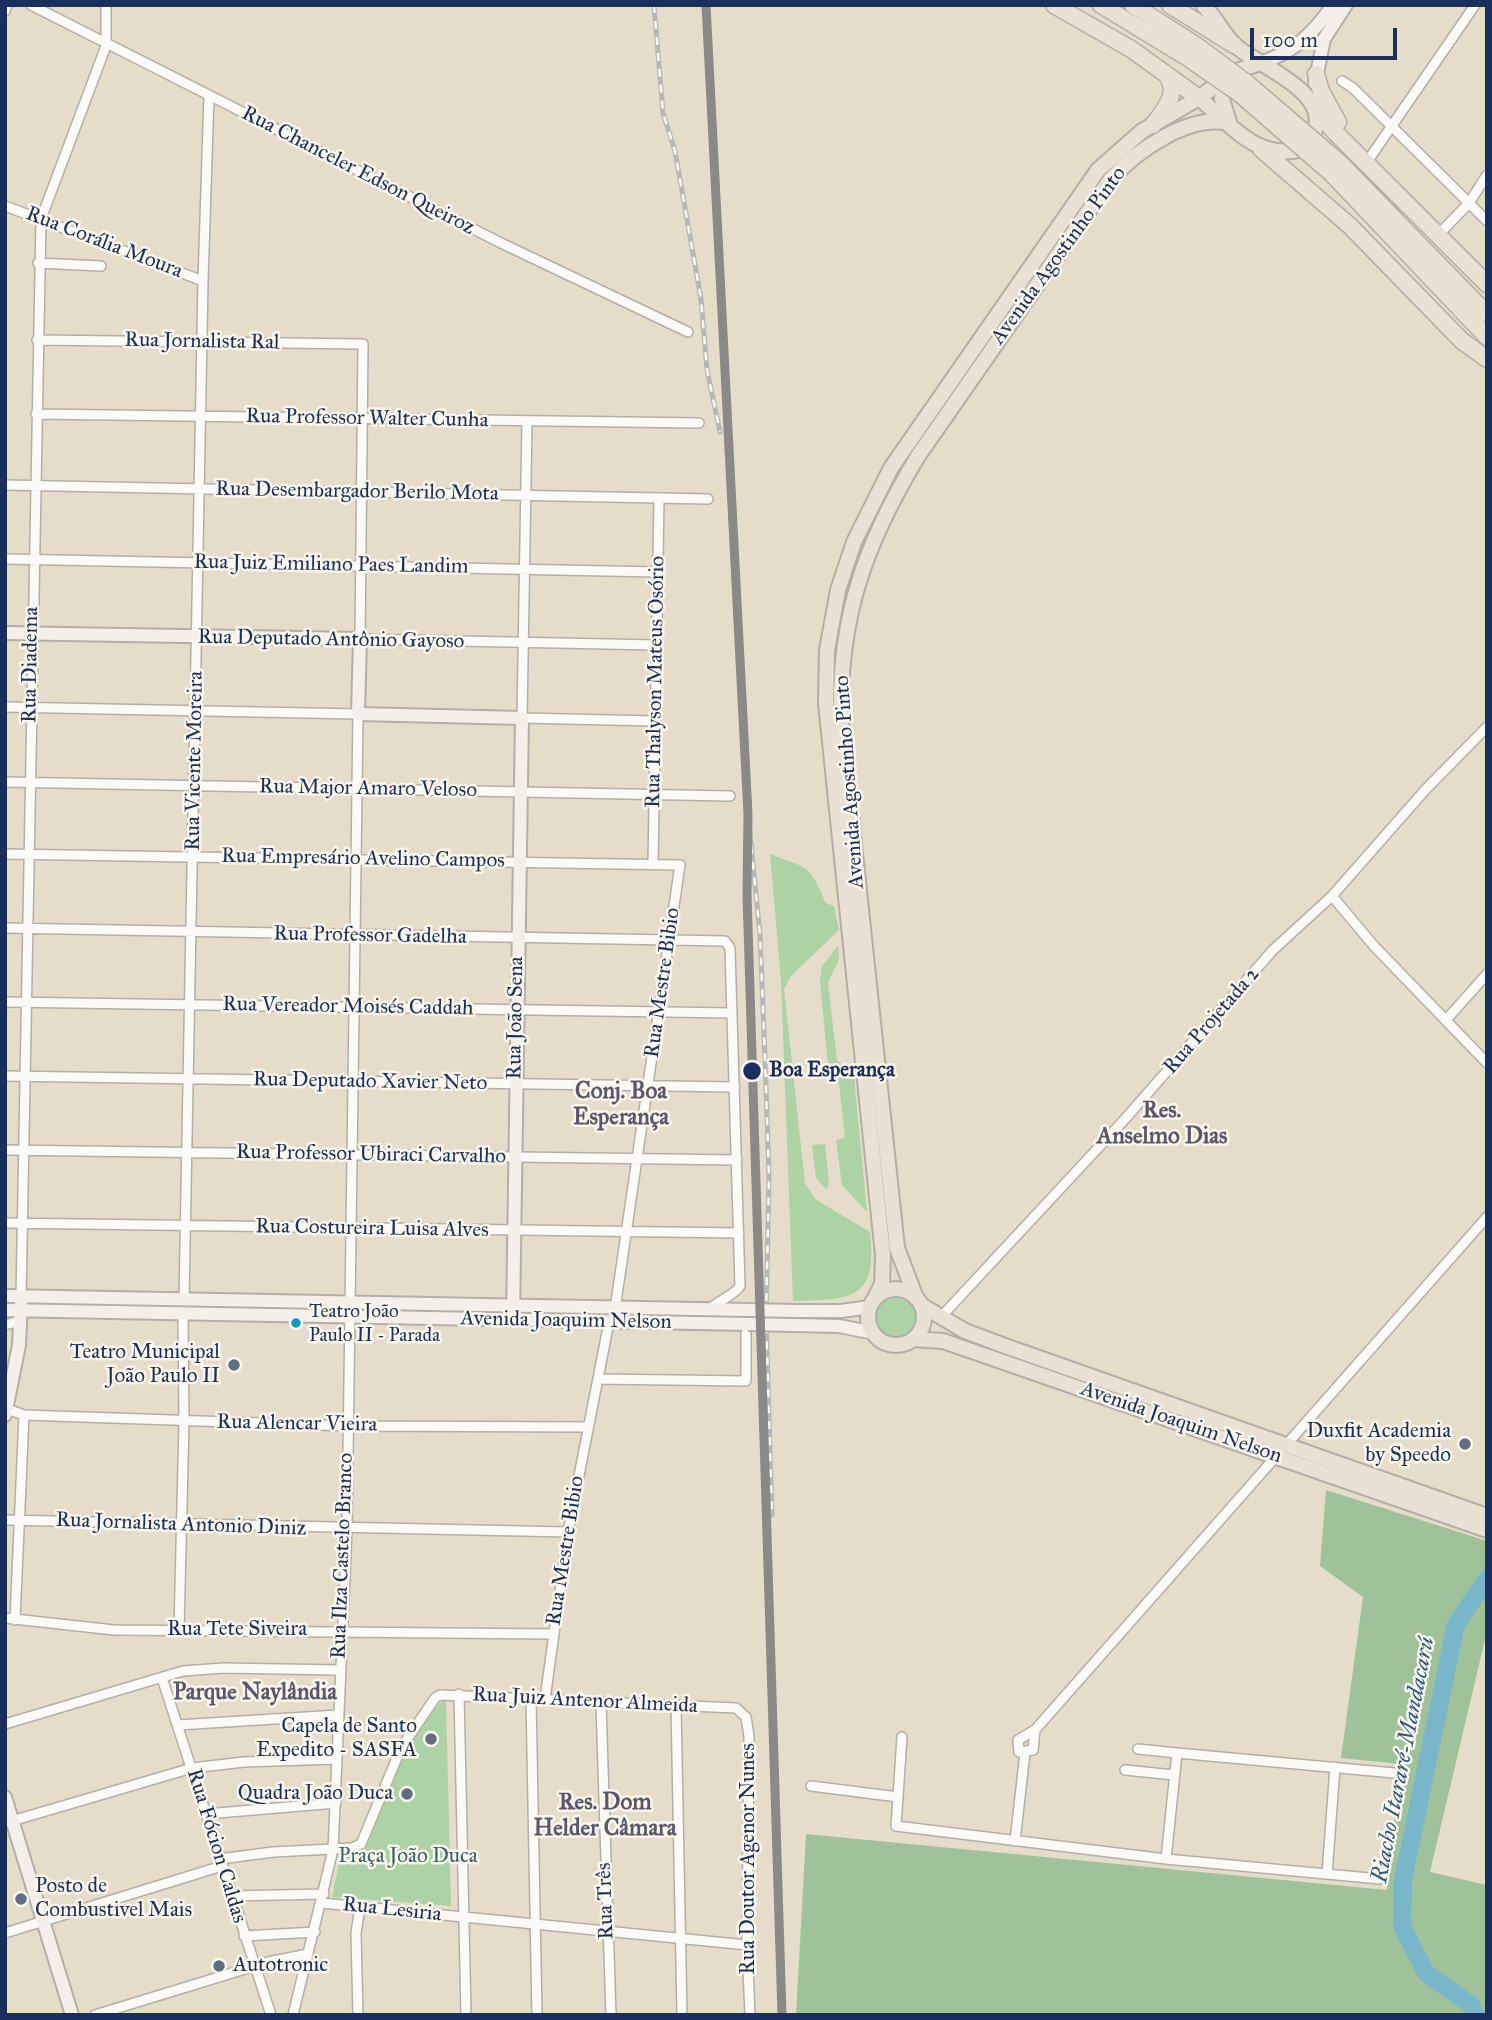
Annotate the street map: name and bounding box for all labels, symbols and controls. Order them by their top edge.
scale bar [1254,14,1401,58]
text: 100 m [1263,27,1318,53]
street label: Rua Chanceler Edson Queiroz [237,101,479,241]
street label: Avenida Agostinho Pinto [986,162,1132,350]
street label: Rua Corália Moura [22,202,186,284]
street label: Rua Jornalista Ral [124,328,280,356]
street label: Rua Professor Walter Cunha [245,404,489,434]
street label: Rua Desembargador Berilo Mota [215,477,499,507]
street label: Rua Juiz Emiliano Paes Landim [193,550,469,580]
street label: Rua Thalyson Mateus Osório [641,556,671,808]
street label: Rua Diadema [17,607,45,723]
street label: Rua Deputado Antônio Gayoso [197,625,465,655]
street label: Rua Vicente Moreira [181,671,209,851]
street label: Avenida Agostinho Pinto [830,674,870,890]
street label: Rua Major Amaro Veloso [259,774,477,804]
street label: Rua Empresário Avelino Campos [221,844,505,874]
street label: Rua Mestre Bibio [640,906,686,1060]
street label: Rua Professor Gadelha [273,922,467,950]
street label: Rua João Sena [502,956,530,1080]
street label: Rua Projetada 2 [1159,962,1265,1080]
street label: Rua Vereador Moisés Caddah [222,992,474,1022]
place label: Boa Esperança [769,1058,895,1084]
marker: Boa Esperança [741,1060,763,1082]
street label: Rua Deputado Xavier Neto [253,1067,487,1097]
district label: Conj. Boa Esperança [573,1078,669,1132]
district label: Res. Anselmo Dias [1097,1097,1227,1151]
street label: Rua Professor Ubiraci Carvalho [236,1140,506,1170]
street label: Rua Costureira Luisa Alves [255,1214,489,1244]
place label: Teatro João Paulo II - Parada [309,1301,440,1345]
street label: Avenida Joaquim Nelson [460,1307,672,1335]
marker: Teatro João Paulo II - Parada [289,1316,303,1330]
place label: Teatro Municipal João Paulo II [70,1340,220,1390]
marker: Teatro Municipal João Paulo II [226,1357,242,1373]
street label: Avenida Joaquim Nelson [1077,1377,1285,1469]
street label: Rua Alencar Vieira [216,1410,378,1438]
place label: Duxfit Academia by Speedo [1306,1419,1451,1469]
marker: Duxfit Academia by Speedo [1457,1436,1473,1452]
street label: Rua Ilza Castelo Branco [327,1452,359,1660]
street label: Rua Mestre Bibio [542,1474,590,1628]
street label: Rua Jornalista Antonio Diniz [55,1508,307,1542]
street label: Rua Tete Siveira [167,1617,307,1643]
water label: Riacho Itararé-Mandacarú [1367,1635,1441,1885]
district label: Parque Naylândia [173,1679,337,1707]
street label: Rua Juiz Antenor Almeida [472,1683,698,1719]
place label: Capela de Santo Expedito - SASFA [256,1714,417,1764]
marker: Capela de Santo Expedito - SASFA [423,1731,439,1747]
street label: Rua Doutor Agenor Nunes [736,1743,762,1975]
street label: Rua Fócion Caldas [181,1766,251,1926]
place label: Quadra João Duca [238,1781,393,1807]
marker: Quadra João Duca [399,1786,415,1802]
district label: Res. Dom Helder Câmara [534,1789,676,1843]
park label: Praça João Duca [338,1844,478,1870]
street label: Rua Três [592,1862,620,1940]
place label: Posto de Combustivel Mais [35,1874,192,1924]
marker: Posto de Combustivel Mais [13,1891,29,1907]
street label: Rua Lesiria [341,1892,443,1928]
place label: Autotronic [233,1953,328,1979]
marker: Autotronic [211,1958,227,1974]

